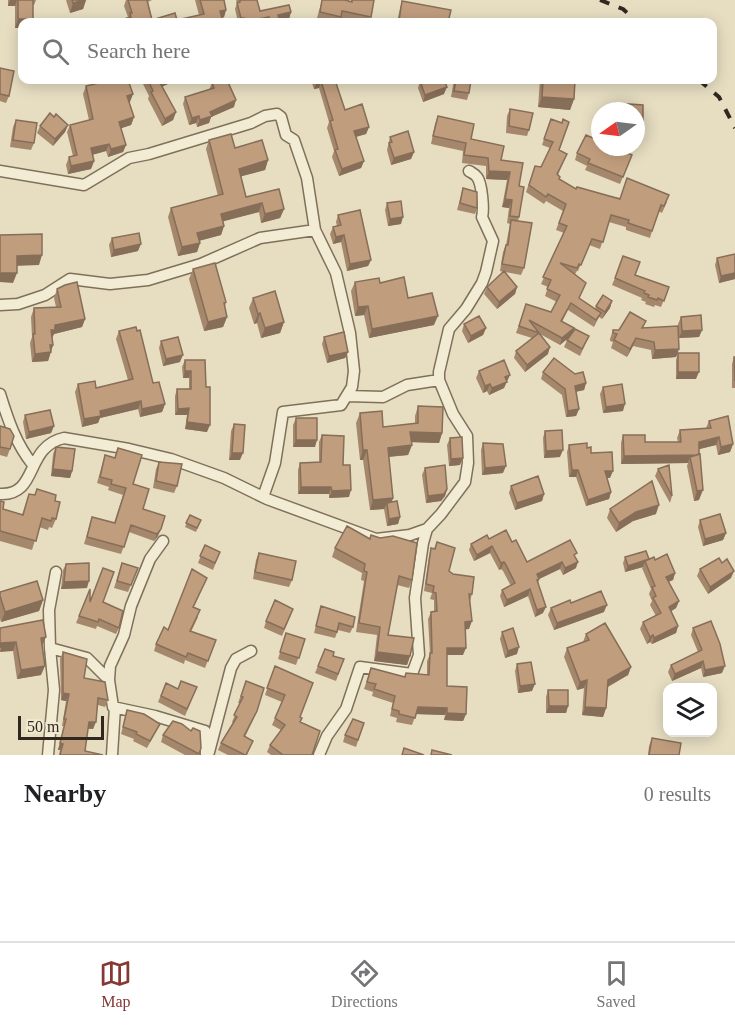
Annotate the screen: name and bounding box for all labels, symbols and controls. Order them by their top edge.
search box [18,18,717,84]
icon: search [39,35,72,68]
text: Search here [87,38,190,63]
north arrow [591,102,645,156]
map controls [663,683,717,737]
button: layers [663,683,717,737]
scale bar [18,713,104,740]
text: 50 m [27,718,59,735]
text: Nearby [24,779,106,808]
text: 0 results [644,783,711,805]
tab: Map [99,957,132,1011]
tab: Directions [331,957,398,1011]
tab: Saved [596,957,636,1011]

